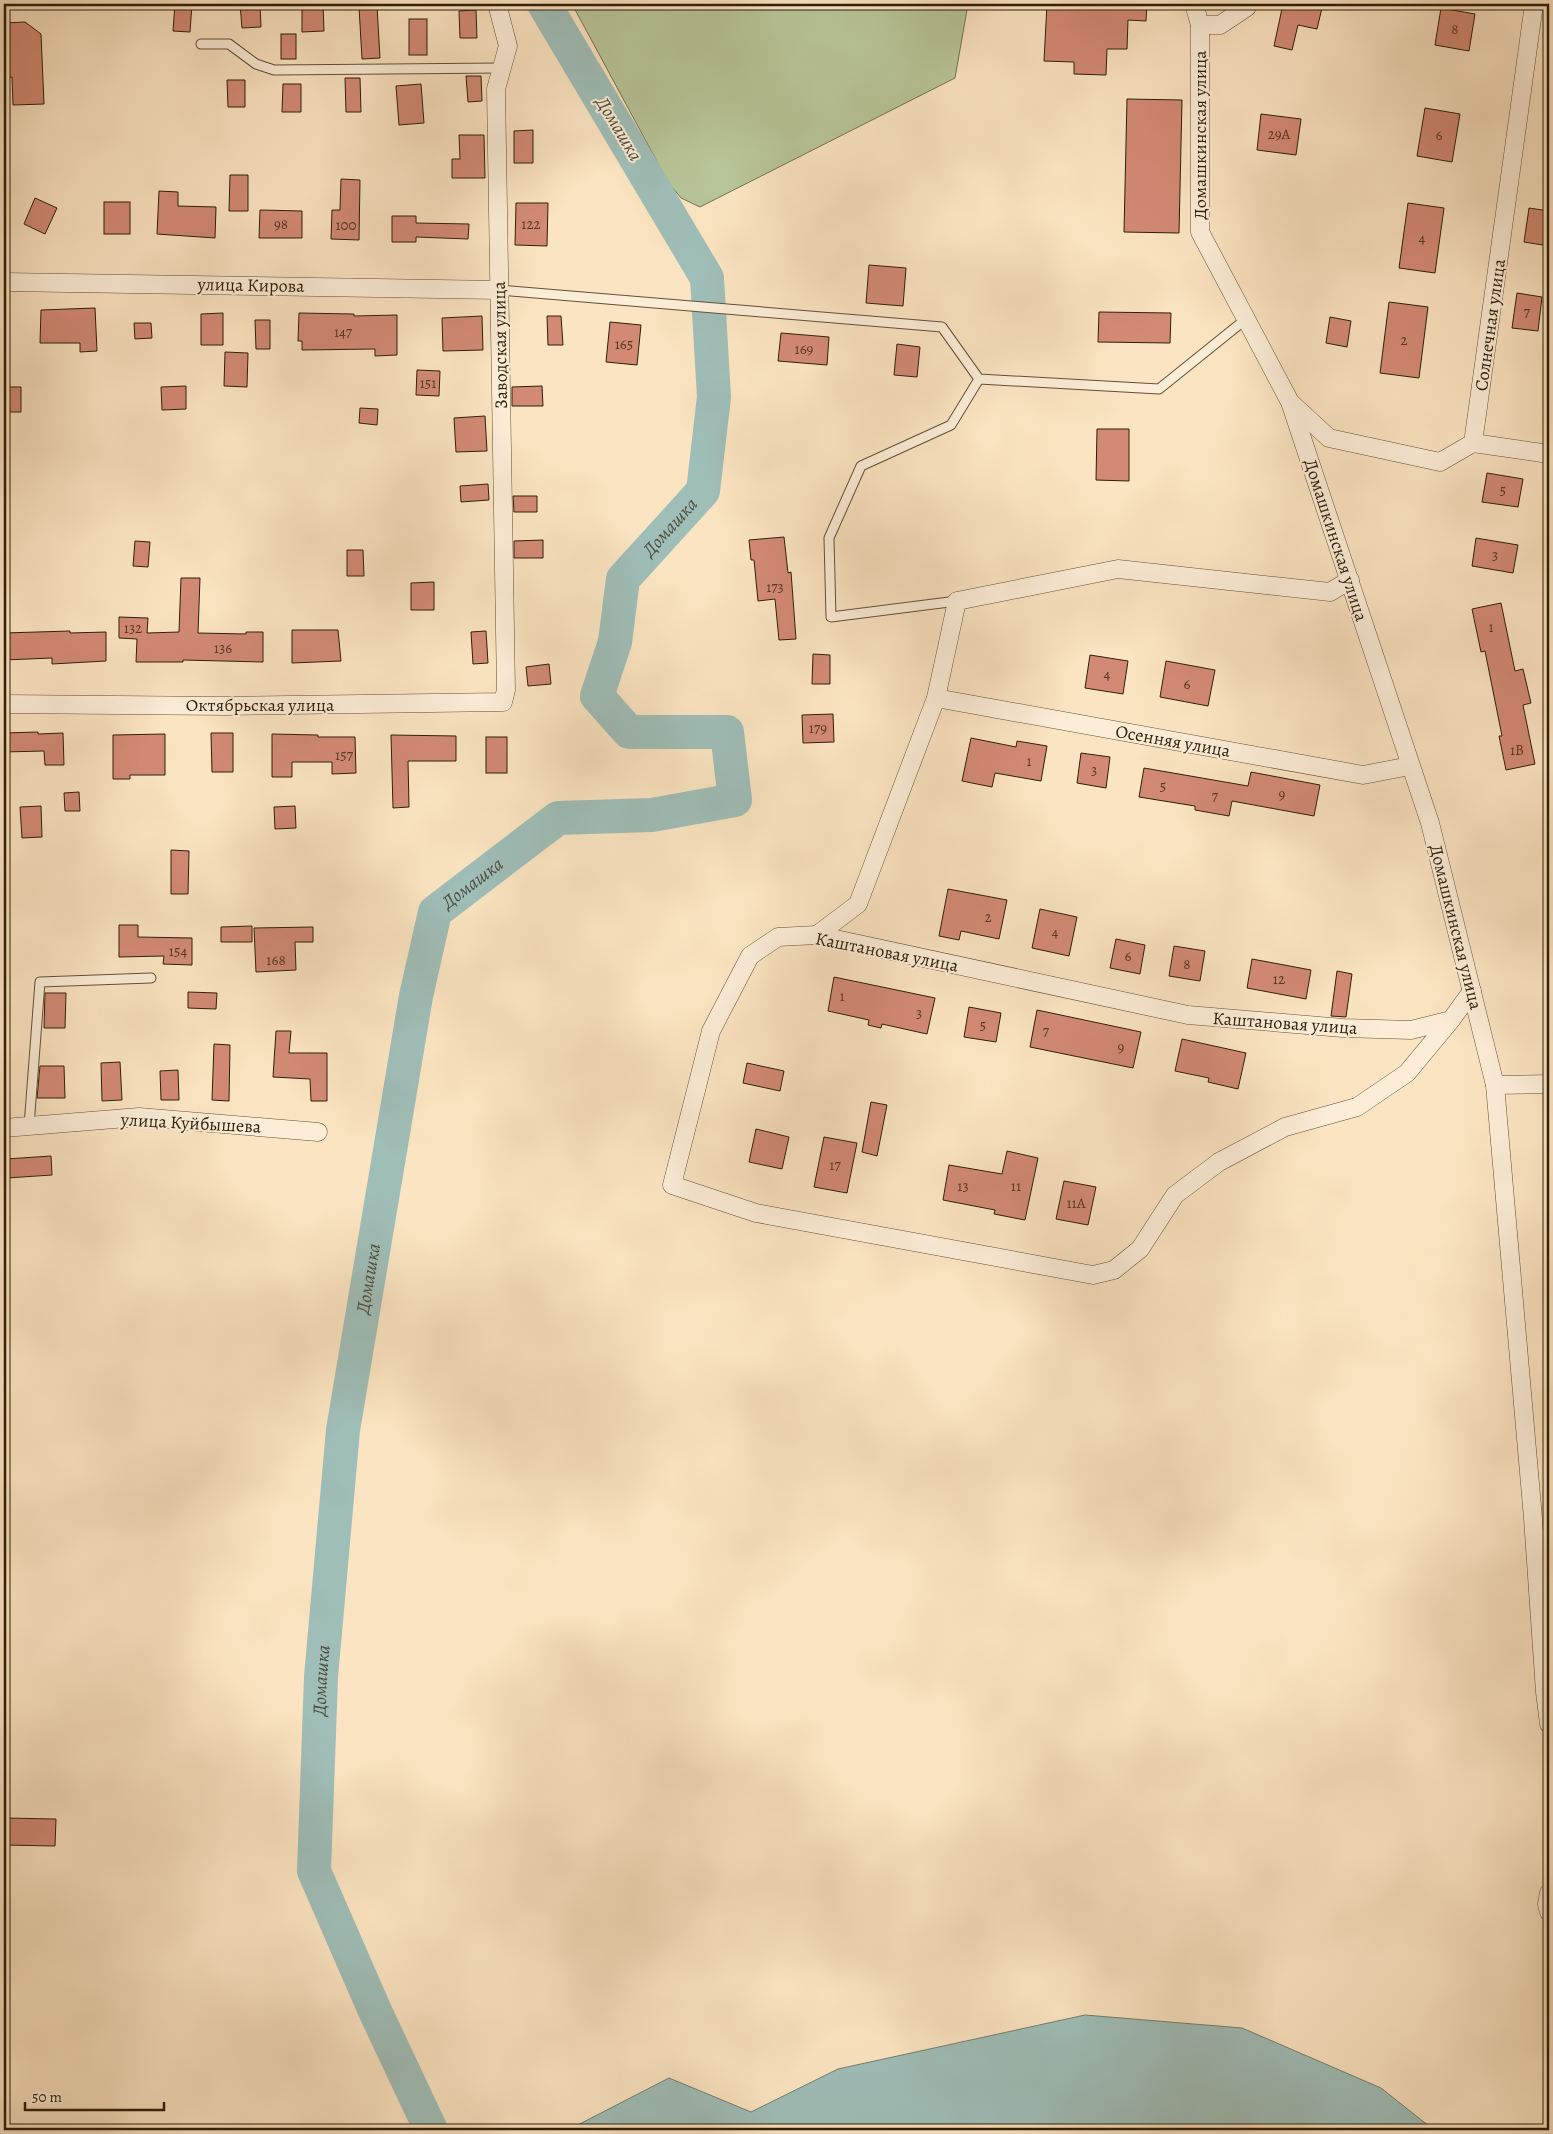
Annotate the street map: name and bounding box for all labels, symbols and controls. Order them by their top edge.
house number: 8 [1451,19,1459,39]
street label: Домашкинская улица [1188,50,1212,220]
water label: Домашка [589,90,649,166]
house number: 29А [1268,124,1291,144]
house number: 6 [1436,125,1443,145]
house number: 98 [274,214,288,234]
house number: 122 [521,214,541,234]
house number: 100 [335,215,357,235]
house number: 4 [1419,228,1426,248]
street label: Солнечная улица [1469,257,1511,393]
street label: улица Кирова [196,272,305,298]
street label: Заводская улица [487,280,513,409]
house number: 7 [1524,302,1531,322]
house number: 147 [334,322,353,342]
house number: 2 [1400,330,1408,350]
house number: 165 [615,334,633,354]
house number: 169 [795,339,814,359]
house number: 151 [420,373,436,393]
street label: Домашкинская улица [1298,456,1374,625]
house number: 5 [1500,480,1506,500]
water label: Домашка [635,492,704,564]
house number: 3 [1492,545,1498,565]
house number: 173 [766,577,784,597]
house number: 1 [1488,617,1494,637]
house number: 132 [124,618,142,638]
house number: 136 [214,638,232,658]
house number: 4 [1104,664,1111,684]
house number: 6 [1184,674,1191,694]
street label: Октябрьская улица [186,693,335,717]
house number: 179 [809,718,827,738]
street label: Осенняя улица [1114,719,1233,763]
house number: 1В [1510,740,1524,760]
house number: 157 [335,745,354,765]
house number: 1 [1026,751,1032,771]
house number: 3 [1091,760,1097,780]
house number: 5 [1160,776,1166,796]
house number: 9 [1279,784,1286,804]
house number: 7 [1212,786,1219,806]
street label: Домашкинская улица [1424,842,1488,1013]
water label: Домашка [435,851,509,916]
house number: 2 [984,907,992,927]
house number: 4 [1052,922,1059,942]
street label: Каштановая улица [813,926,961,978]
house number: 154 [169,941,187,961]
house number: 6 [1125,946,1132,966]
house number: 168 [266,950,286,970]
house number: 8 [1183,954,1191,974]
house number: 12 [1273,969,1285,989]
house number: 1 [839,986,845,1006]
house number: 3 [916,1003,922,1023]
street label: Каштановая улица [1212,1006,1359,1040]
house number: 5 [980,1015,986,1035]
house number: 7 [1043,1021,1050,1041]
house number: 9 [1118,1037,1125,1057]
street label: улица Куйбышева [119,1107,262,1139]
house number: 17 [829,1155,841,1175]
house number: 13 [957,1176,969,1196]
house number: 11 [1011,1176,1021,1196]
house number: 11А [1066,1193,1086,1213]
water label: Домашка [349,1241,387,1318]
water label: Домашка [307,1644,337,1718]
scale bar [25,2079,164,2111]
text: 50 m [32,2087,62,2107]

